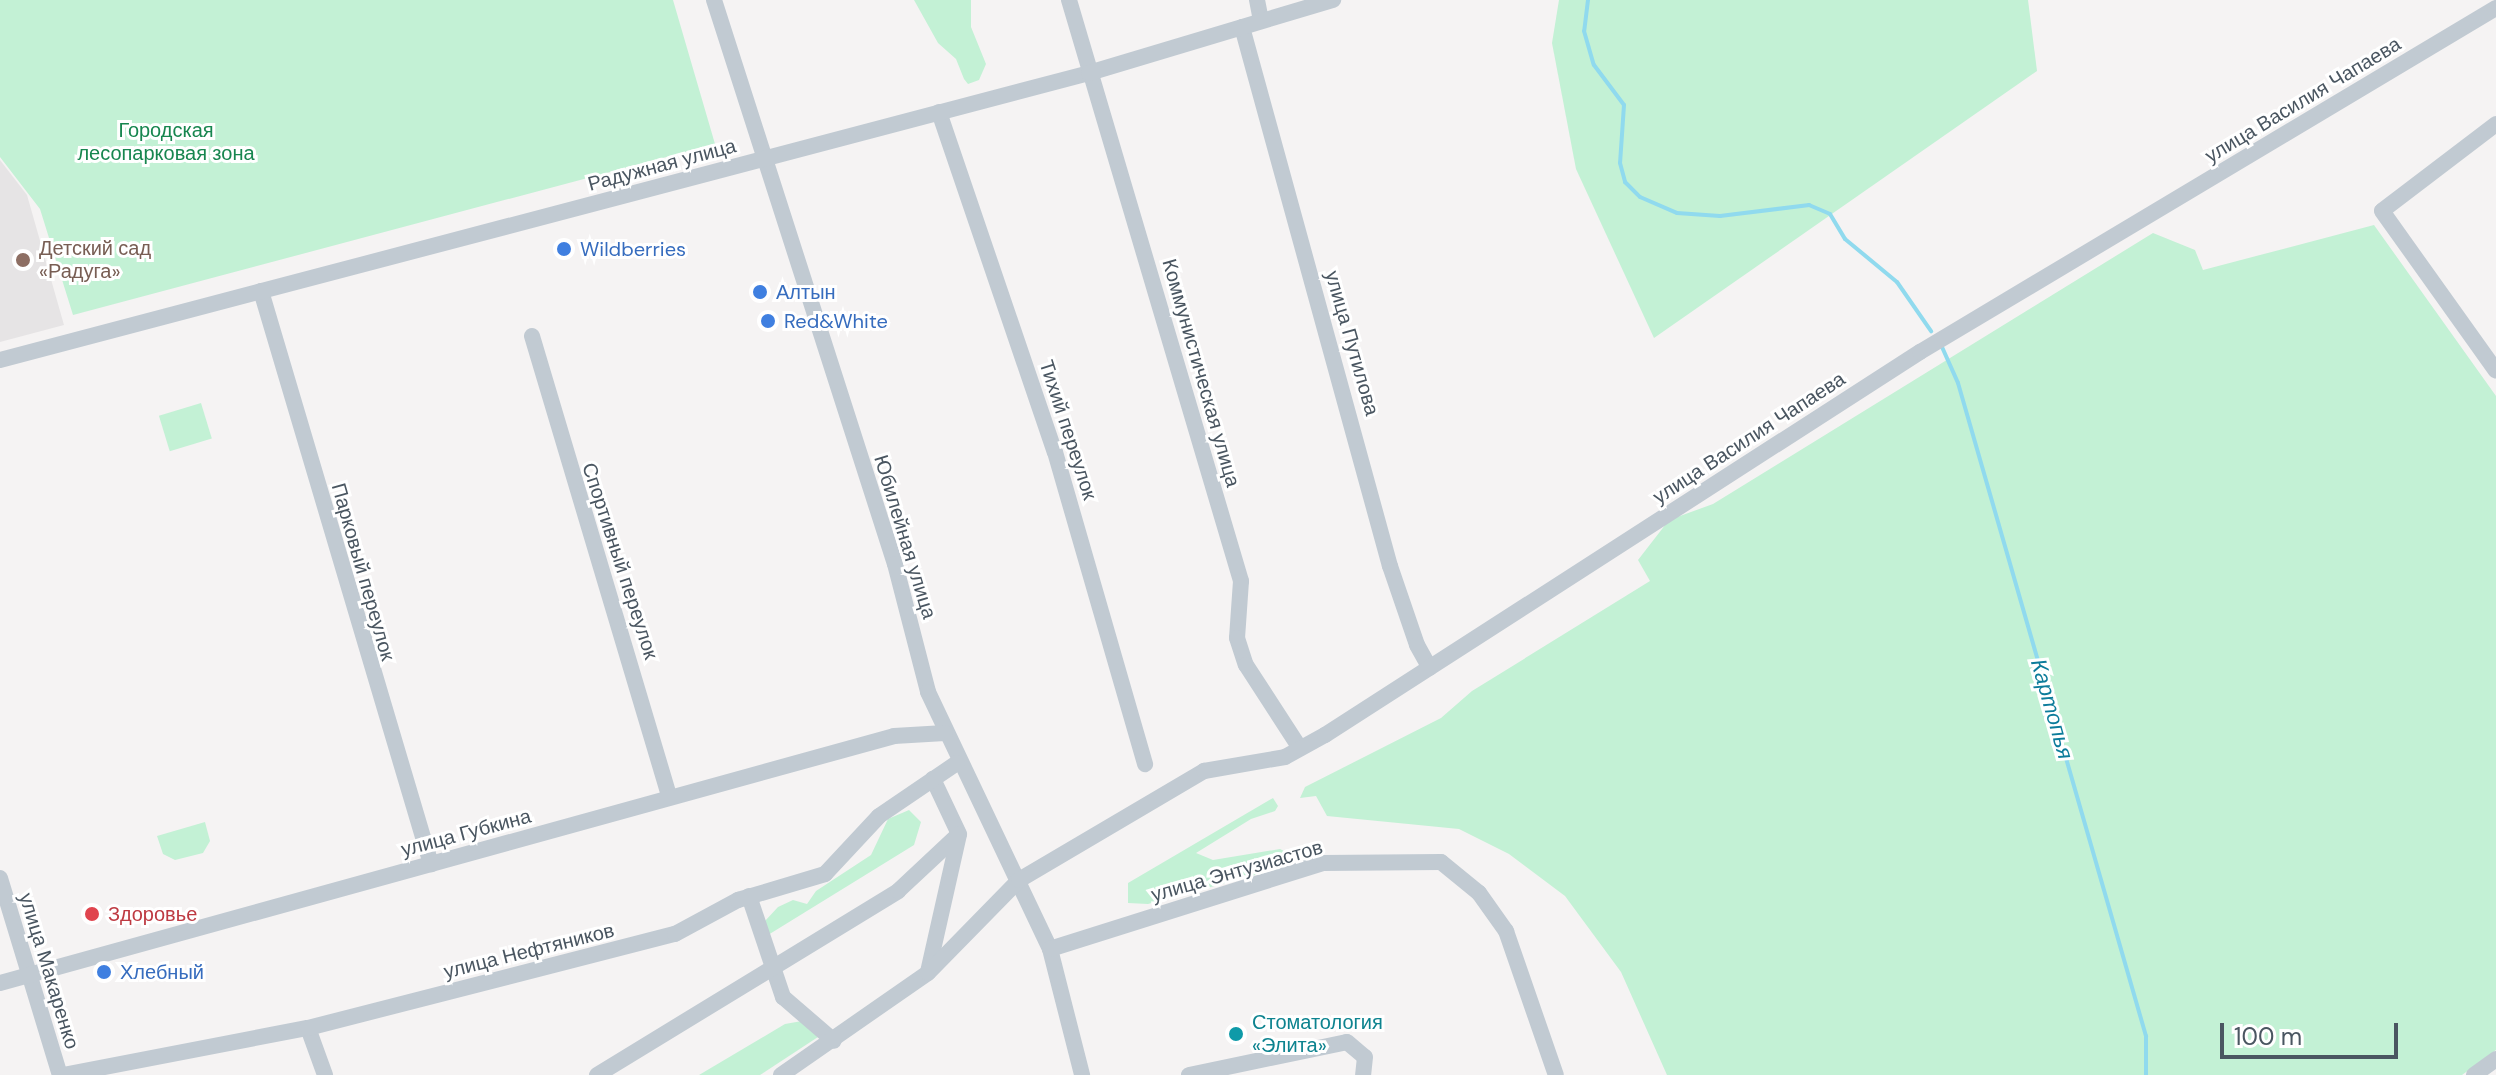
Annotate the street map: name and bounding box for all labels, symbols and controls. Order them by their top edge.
street label: улица Василия Чапаева [2201,32,2405,168]
park label: Городская лесопарковая зона [77,119,255,166]
street label: Радужная улица [585,134,739,196]
place label: Детский сад «Радуга» [39,236,151,283]
place label: Wildberries [580,237,686,261]
marker: Wildberries [555,240,573,258]
marker: Детский сад «Радуга» [14,251,32,269]
street label: Коммунистическая улица [1157,256,1245,490]
street label: улица Путилова [1320,268,1384,418]
place label: Алтын [776,280,836,304]
marker: Алтын [751,283,769,301]
place label: Red&White [784,309,888,333]
marker: Red&White [759,312,777,330]
street label: Тихий переулок [1034,357,1102,503]
street label: улица Василия Чапаева [1649,367,1849,509]
street label: Юбилейная улица [869,452,941,622]
street label: Спортивный переулок [577,460,663,662]
street label: Парковый переулок [326,480,400,664]
water label: Картопья [2025,656,2079,762]
street label: улица Губкина [398,804,534,862]
street label: улица Энтузиастов [1148,835,1326,907]
street label: улица Макаренко [14,890,84,1052]
place label: Здоровье [108,902,197,926]
marker: Здоровье [83,905,101,923]
street label: улица Нефтяников [441,918,617,984]
place label: Хлебный [120,960,204,984]
marker: Хлебный [95,963,113,981]
scale bar [2224,1007,2402,1057]
place label: Стоматология «Элита» [1252,1010,1383,1057]
text: 100 m [2234,1021,2302,1052]
marker: Стоматология «Элита» [1227,1025,1245,1043]

